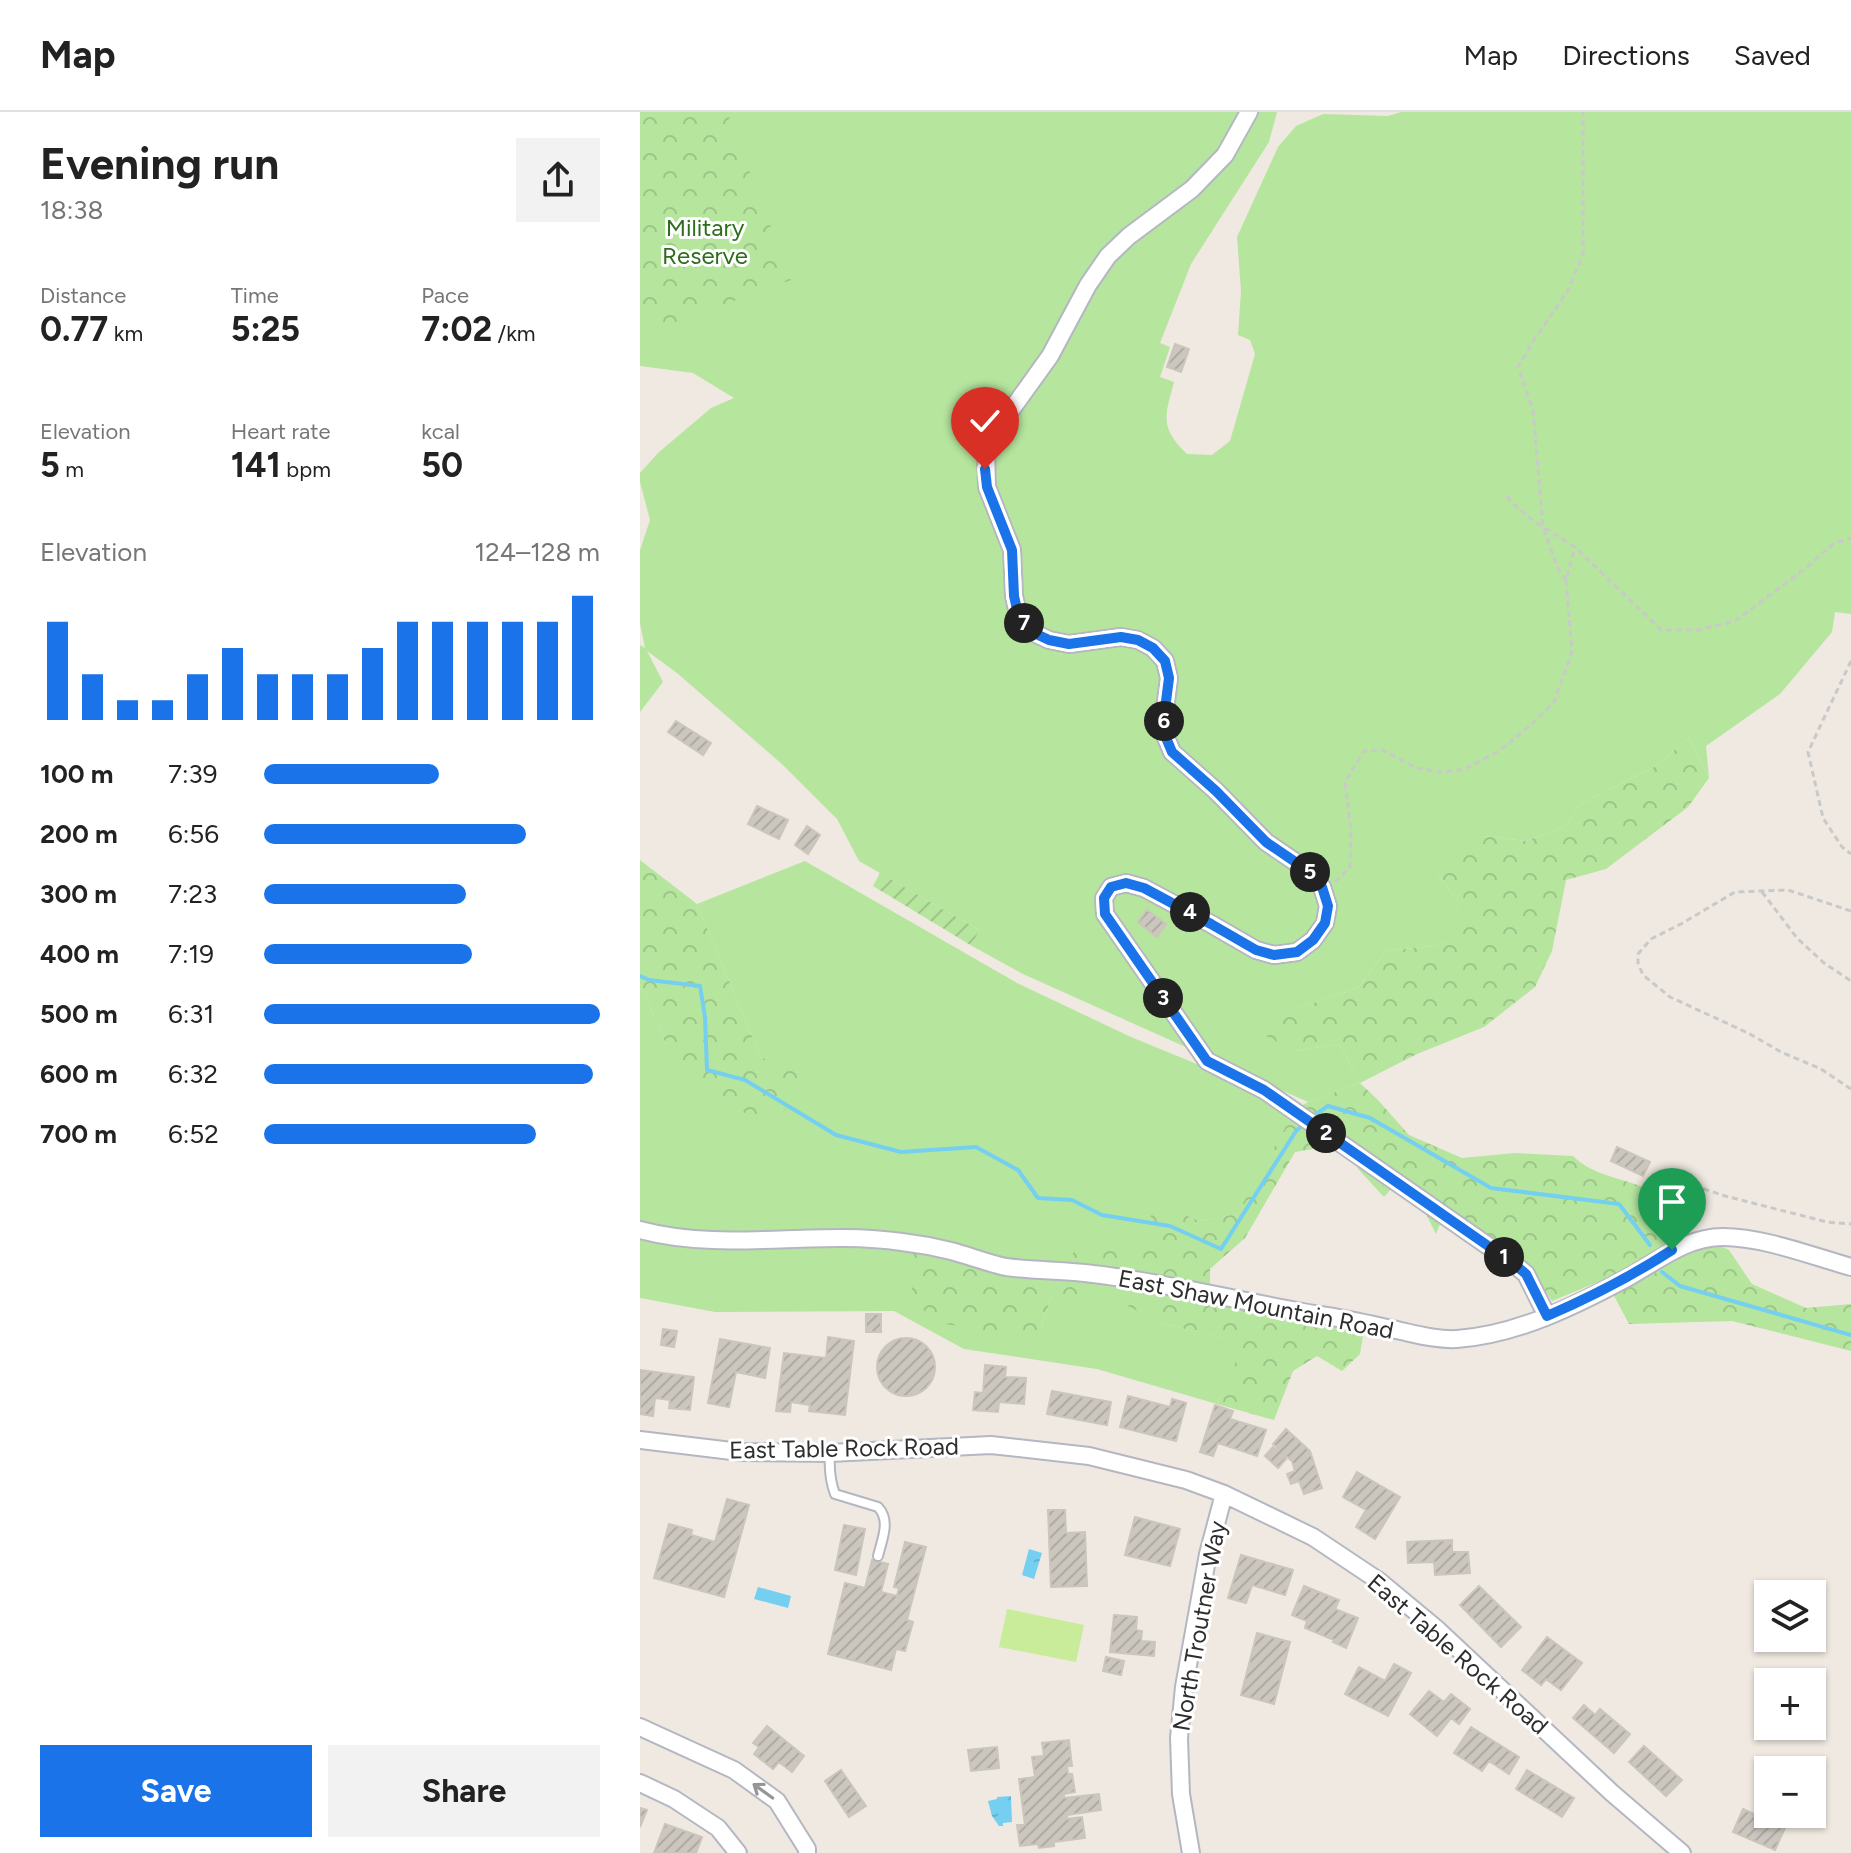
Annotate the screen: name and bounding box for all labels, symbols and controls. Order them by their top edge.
text: Map [40,32,116,78]
text: Map [1464,38,1518,72]
text: Directions [1562,38,1690,72]
text: Saved [1734,38,1811,72]
text: Evening run [40,137,279,190]
button: share [516,138,600,222]
text: 18:38 [40,194,103,226]
park label: Military Reserve [662,213,748,270]
text: Distance [40,282,126,309]
text: Time [231,282,279,309]
text: Pace [421,282,469,309]
text: 0.77 [40,309,108,350]
text: 5:25 [231,309,300,350]
text: 7:02 [421,309,492,350]
text: km [108,320,143,347]
text: /km [492,320,536,347]
pin [951,387,1019,469]
icon: check [963,399,1007,443]
text: Elevation [40,418,130,445]
text: Heart rate [231,418,331,445]
text: kcal [421,418,460,445]
text: 5 [40,445,60,486]
text: 141 [231,445,281,486]
text: 50 [421,445,463,486]
text: m [60,456,84,483]
text: bpm [281,456,331,483]
text: Elevation [40,536,147,568]
text: 124–128 m [474,536,600,568]
pin: 7 [1004,603,1044,643]
text: 7 [1018,609,1030,636]
pin: 6 [1144,701,1184,741]
text: 6 [1158,707,1170,734]
text: 100 m [40,758,114,790]
text: 7:39 [168,758,217,790]
text: 200 m [40,818,118,850]
text: 6:56 [168,818,219,850]
pin: 5 [1290,852,1330,892]
text: 5 [1304,858,1316,885]
text: 300 m [40,878,117,910]
text: 7:23 [168,878,217,910]
pin: 4 [1170,892,1210,932]
text: 4 [1183,898,1197,925]
text: 400 m [40,938,119,970]
text: 7:19 [168,938,214,970]
pin: 3 [1143,978,1183,1018]
text: 3 [1157,984,1169,1011]
text: 500 m [40,998,118,1030]
text: 6:31 [168,998,214,1030]
text: 600 m [40,1058,118,1090]
text: 6:32 [168,1058,218,1090]
pin: 2 [1306,1113,1346,1153]
text: 700 m [40,1118,117,1150]
text: 6:52 [168,1118,219,1150]
text: 2 [1320,1119,1332,1146]
pin [1638,1168,1706,1250]
icon: arrive [1650,1180,1694,1224]
pin: 1 [1484,1237,1524,1277]
text: 1 [1499,1243,1509,1270]
street label: East Shaw Mountain Road [1116,1263,1396,1345]
street label: East Table Rock Road [729,1431,959,1465]
street label: North Troutner Way [1166,1518,1232,1733]
street label: East Table Rock Road [1362,1568,1554,1740]
map controls [1754,1580,1826,1828]
button: layers [1754,1580,1826,1652]
button: + [1754,1668,1826,1740]
button: Save [40,1745,312,1837]
button: Share [328,1745,600,1837]
button: − [1754,1756,1826,1828]
one-way arrow [753,1782,774,1799]

